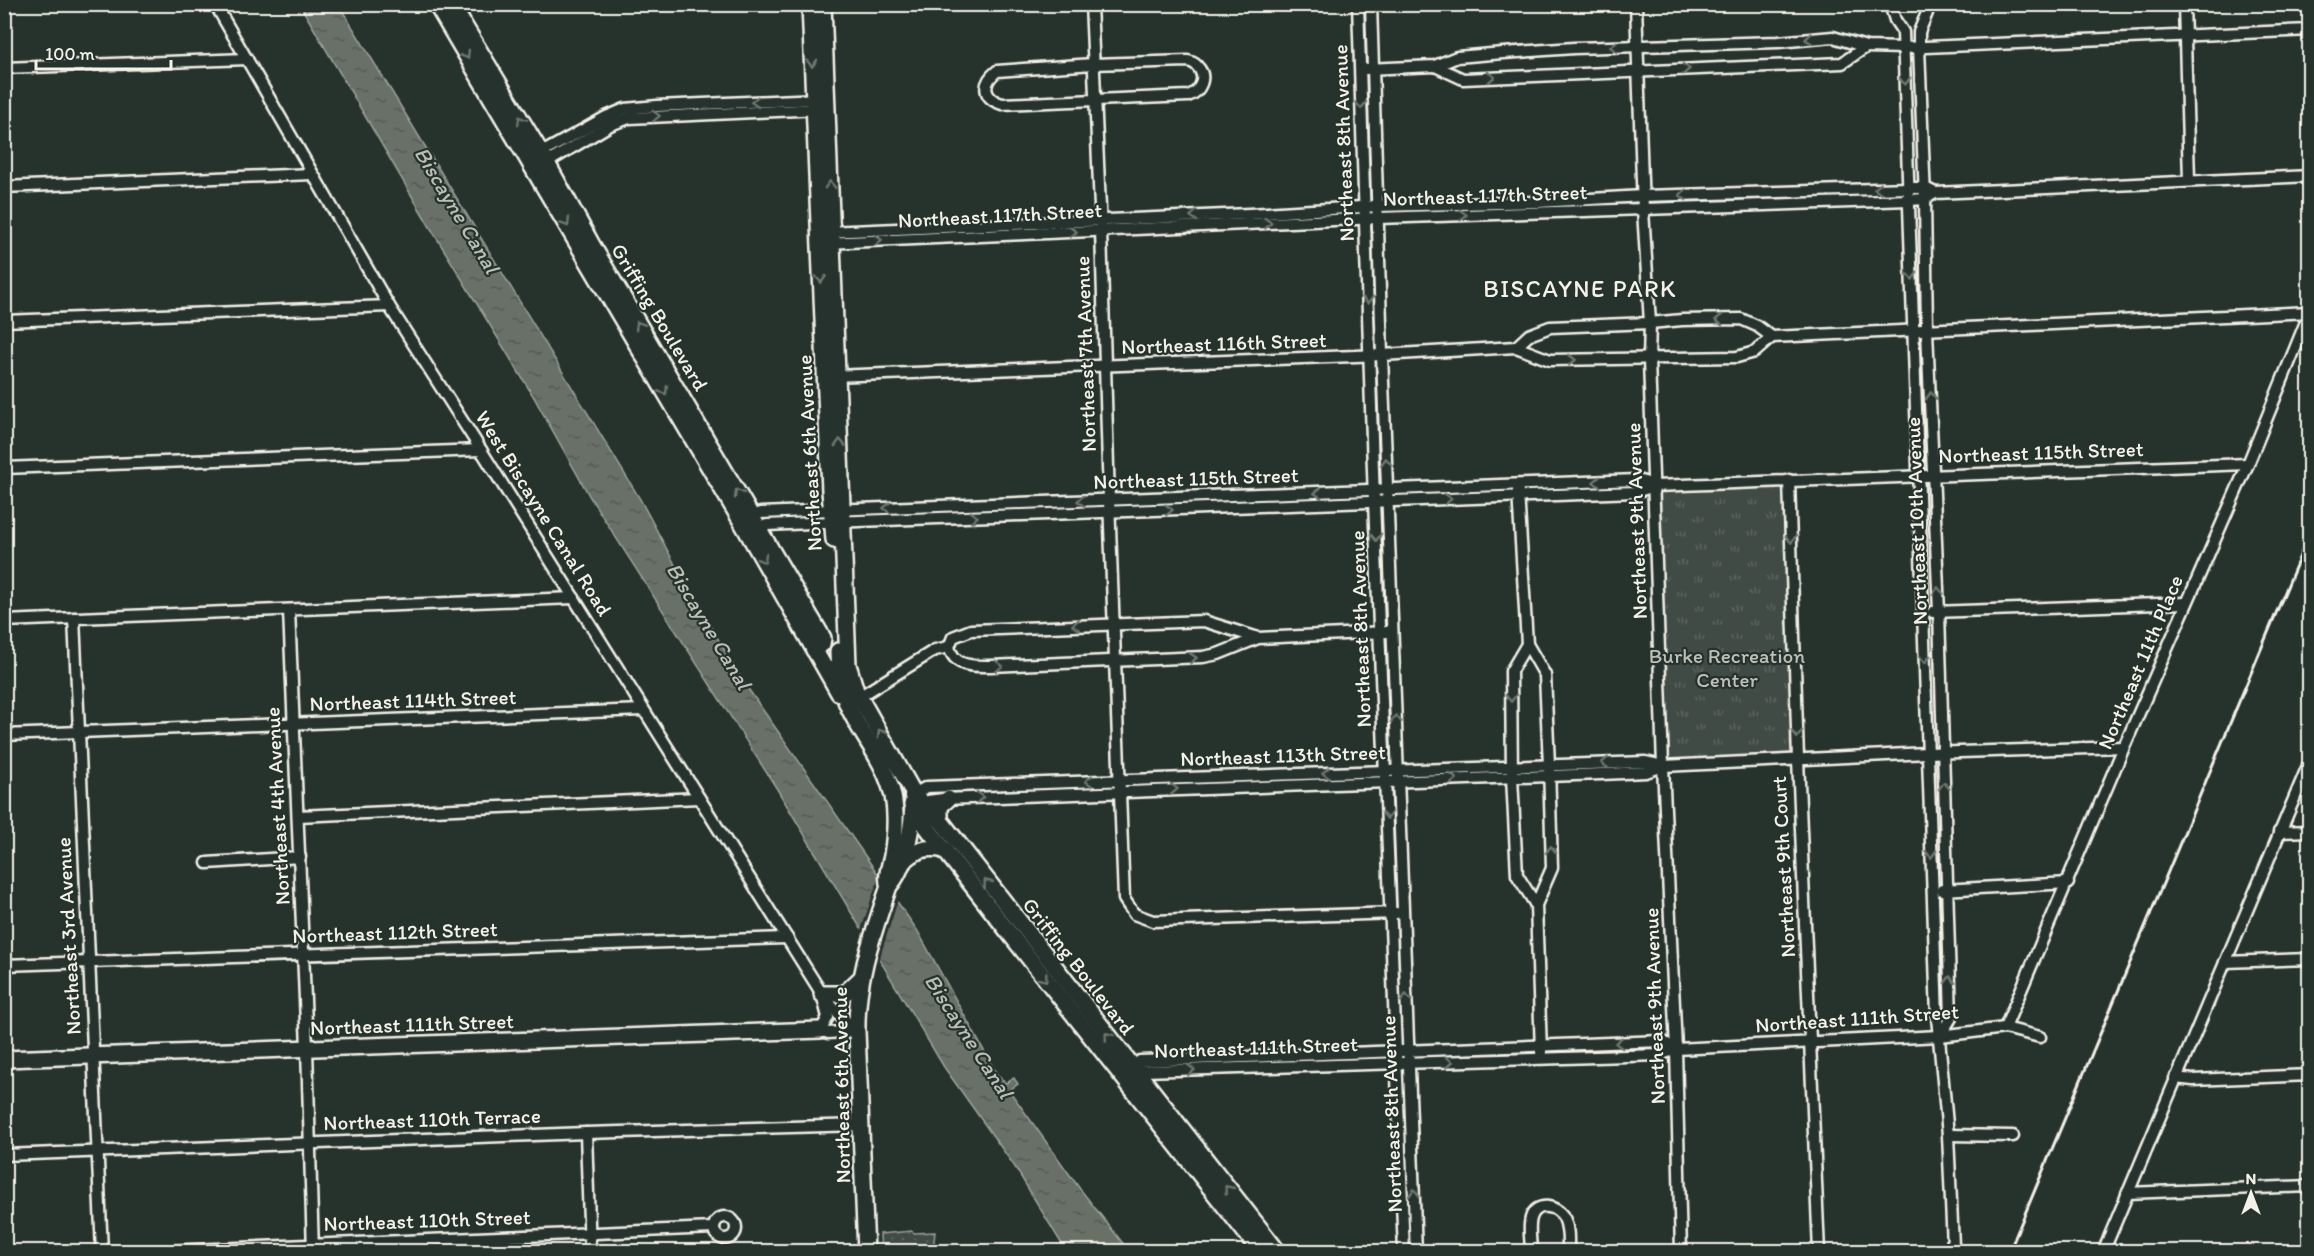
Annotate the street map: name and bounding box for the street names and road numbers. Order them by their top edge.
street label: Northeast 8th Avenue [1327,44,1359,242]
street label: Northeast 117th Street [1382,179,1588,211]
street label: Northeast 117th Street [897,197,1103,233]
street label: Griffing Boulevard [606,239,714,396]
street label: Northeast 7th Avenue [1069,256,1101,452]
street label: Northeast 116th Street [1121,327,1327,359]
street label: Northeast 6th Avenue [791,354,827,552]
street label: West Biscayne Canal Road [471,406,618,621]
street label: Northeast 10th Avenue [1900,416,1932,626]
street label: Northeast 9th Avenue [1620,422,1652,620]
street label: Northeast 115th Street [1938,436,2144,468]
street label: Northeast 115th Street [1093,462,1299,494]
street label: Northeast 8th Avenue [1344,530,1376,728]
street label: Northeast 11th Place [2092,571,2188,753]
street label: Northeast 114th Street [309,684,517,716]
street label: Northeast 4th Avenue [259,706,295,906]
street label: Northeast 113th Street [1180,739,1386,771]
street label: Northeast 9th Court [1766,776,1800,958]
street label: Northeast 3rd Avenue [50,837,86,1035]
street label: Griffing Boulevard [1018,892,1141,1040]
street label: Northeast 9th Avenue [1638,907,1670,1105]
street label: Northeast 112th Street [292,916,498,948]
street label: Northeast 6th Avenue [827,986,855,1184]
street label: Northeast 111th Street [1754,998,1960,1038]
street label: Northeast 111th Street [310,1008,515,1040]
street label: Northeast 8th Avenue [1375,1015,1407,1213]
street label: Northeast 111th Street [1154,1031,1359,1063]
street label: Northeast 110th Terrace [323,1103,541,1135]
street label: Northeast 110th Street [323,1204,531,1236]

